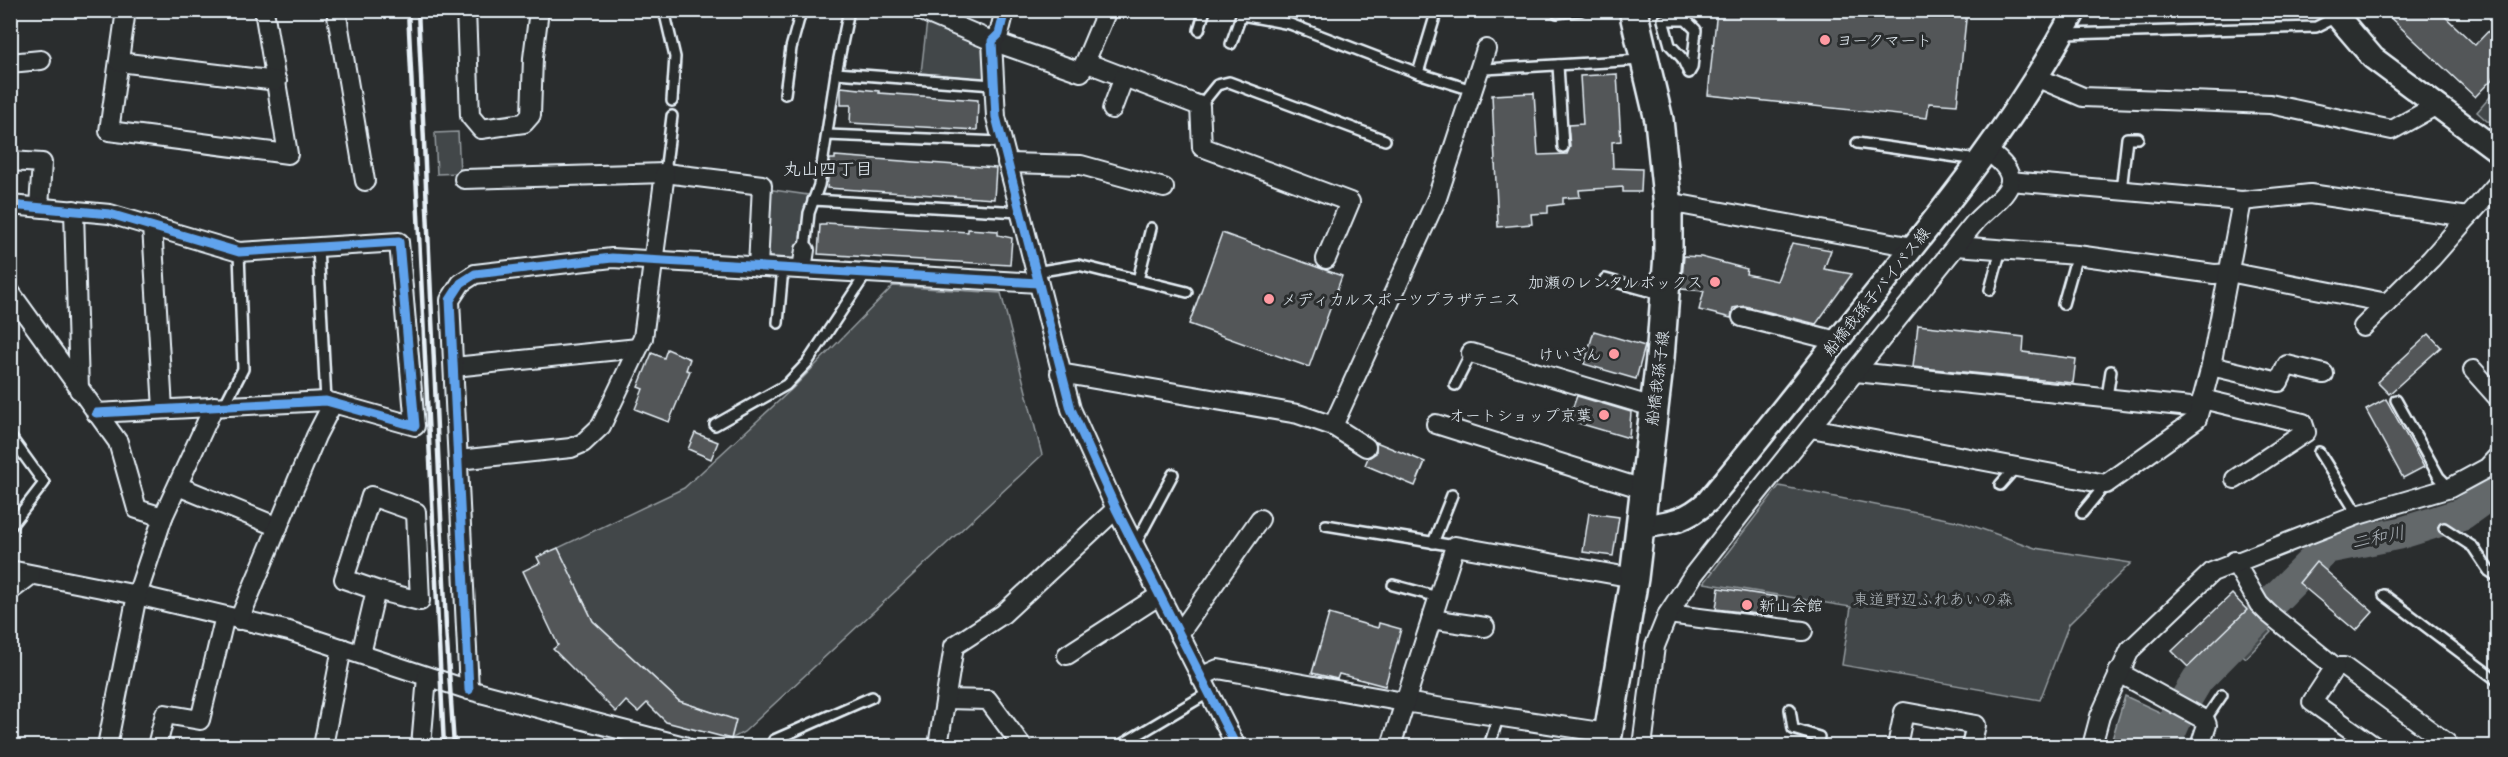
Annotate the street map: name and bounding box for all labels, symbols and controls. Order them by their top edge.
place label: ヨークマート [1837,30,1932,50]
marker: ヨークマート [1818,33,1832,47]
district label: 丸山四丁目 [783,157,873,180]
street label: 船橋我孫子バイパス線 [1818,223,1934,359]
place label: 加瀬のレンタルボックス [1528,272,1703,292]
marker: 加瀬のレンタルボックス [1708,275,1722,289]
place label: メディカルスポーツプラザテニス [1281,289,1520,309]
marker: メディカルスポーツプラザテニス [1262,292,1276,306]
street label: 船橋我孫子線 [1641,329,1673,427]
place label: けいざん [1538,344,1602,364]
marker: けいざん [1607,347,1621,361]
place label: オートショップ京葉 [1449,405,1592,425]
marker: オートショップ京葉 [1597,408,1611,422]
water label: 二和川 [2349,520,2407,554]
park label: 東道野辺ふれあいの森 [1853,589,2013,609]
place label: 新山会館 [1759,595,1823,615]
marker: 新山会館 [1740,598,1754,612]

